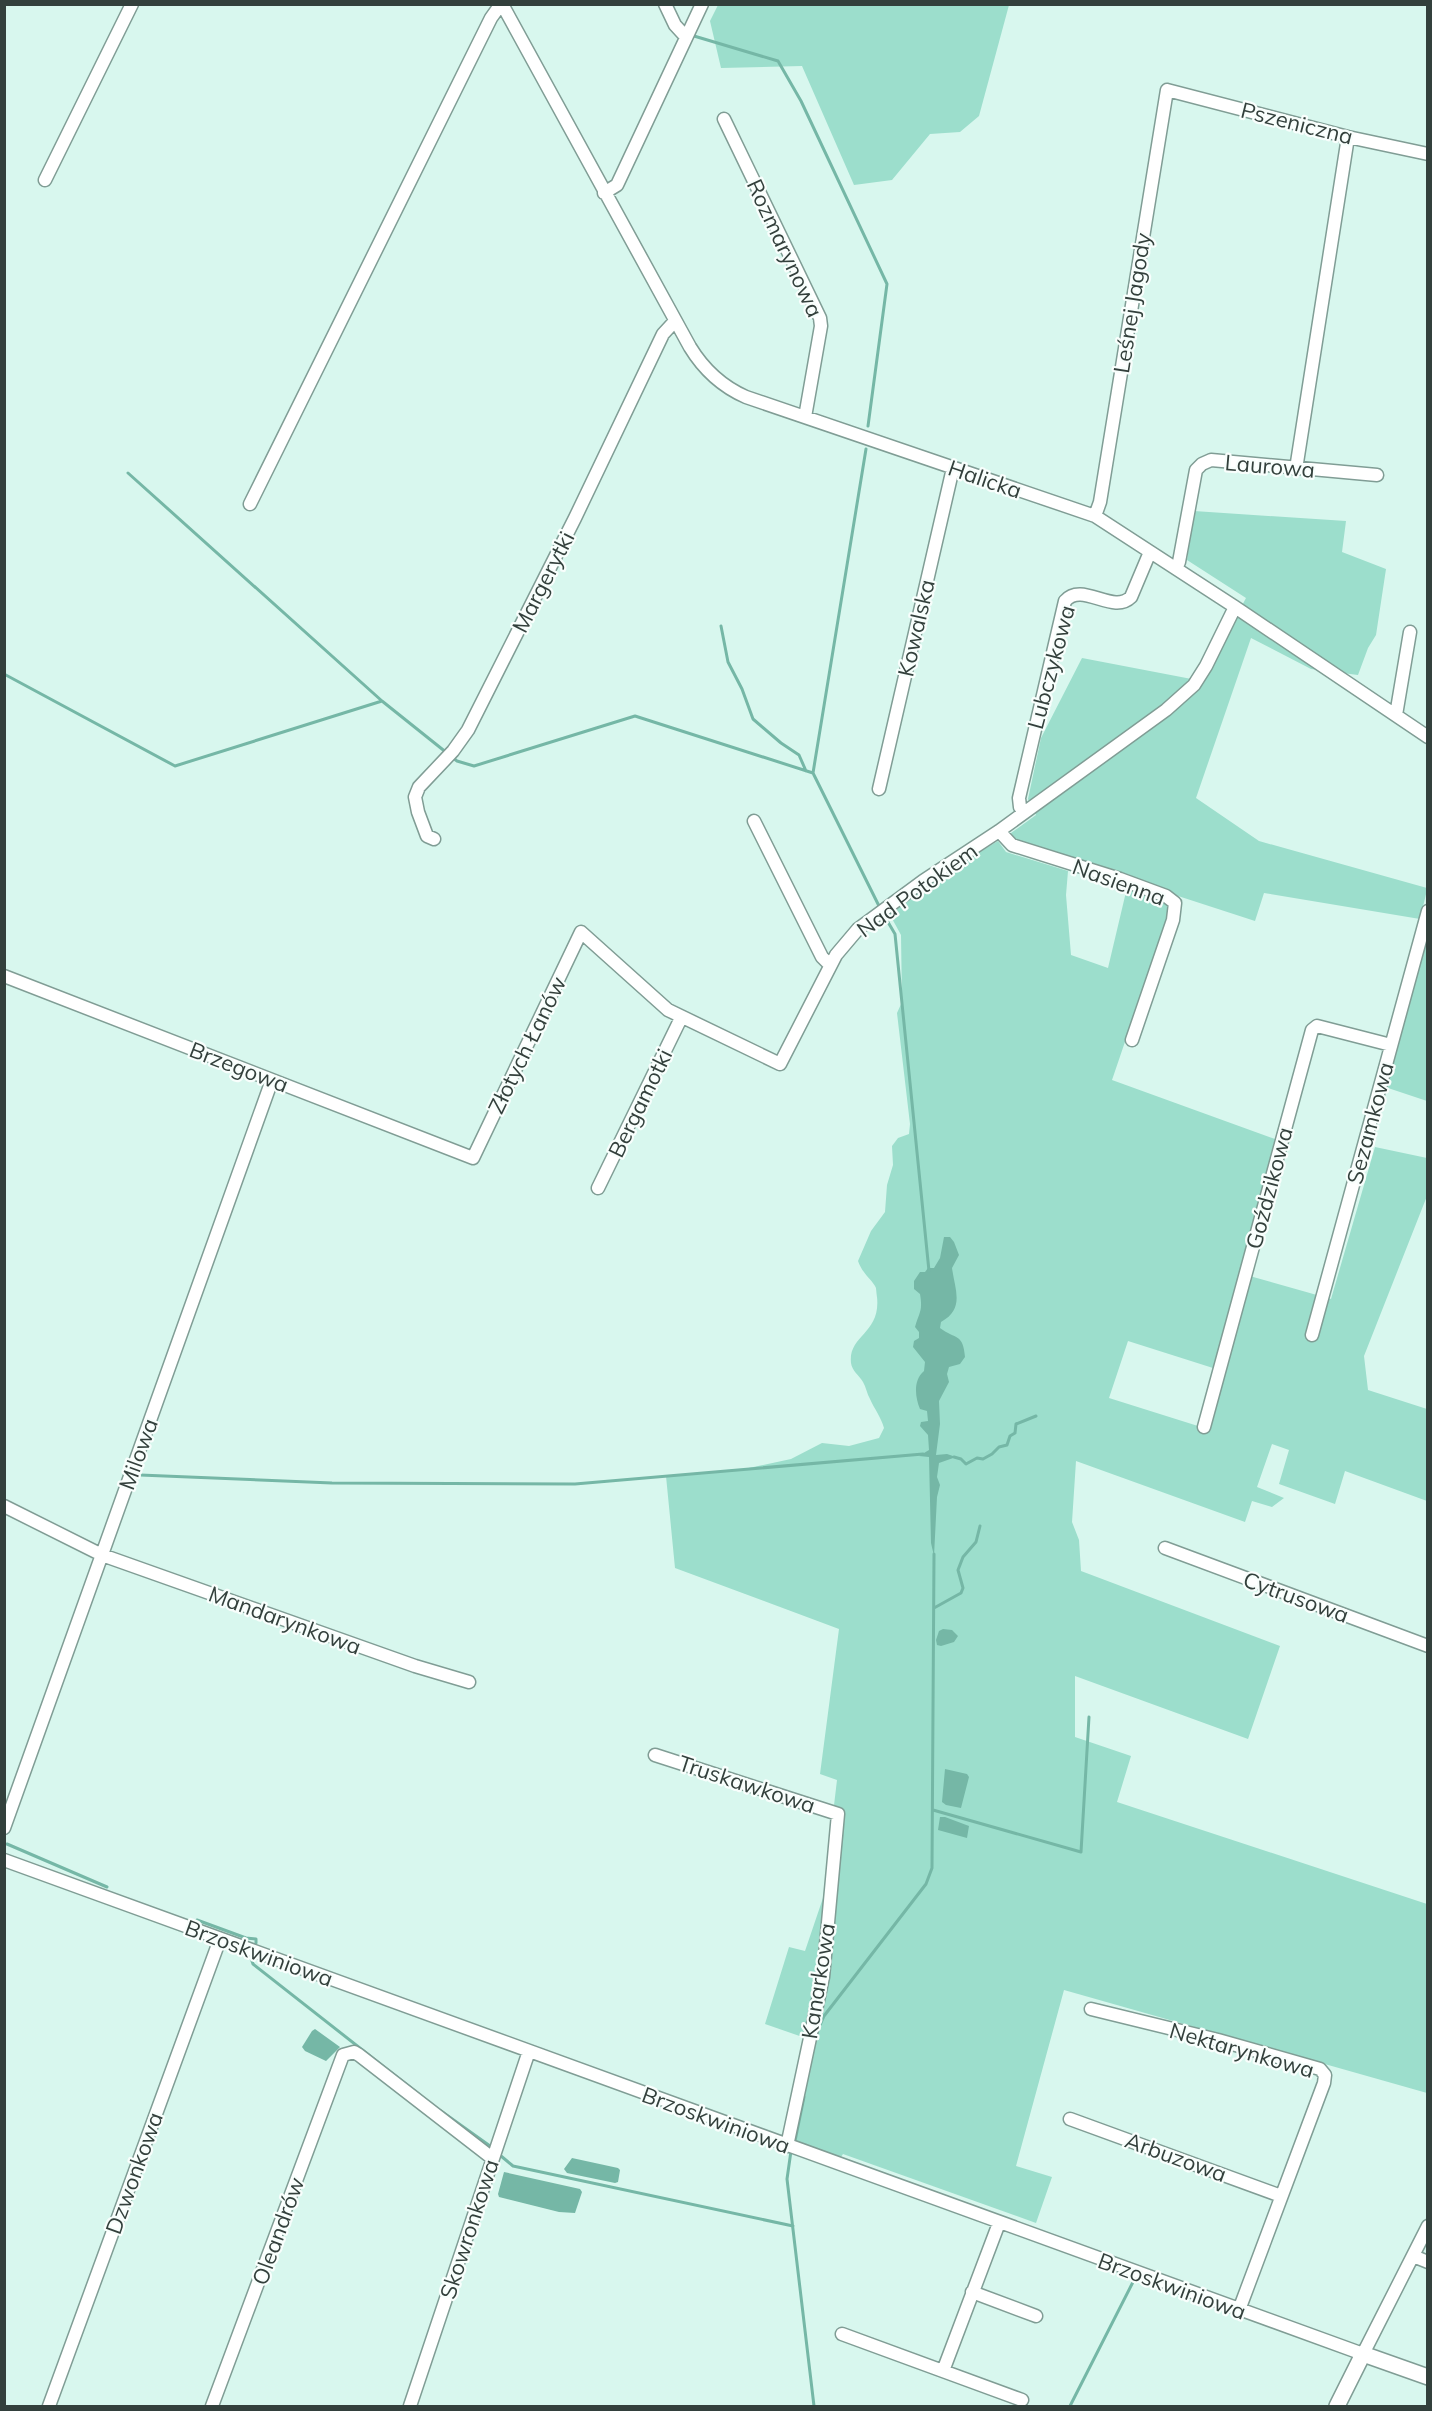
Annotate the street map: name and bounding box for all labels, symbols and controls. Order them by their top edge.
street label: Pszeniczna [1238,96,1356,150]
street label: Rozmarynowa [741,175,829,321]
street label: Leśnej Jagody [1107,230,1157,375]
street label: Laurowa [1224,448,1316,484]
street label: Halicka [945,453,1025,505]
street label: Margerytki [506,527,580,637]
street label: Kowalska [891,577,941,679]
street label: Lubczykowa [1021,602,1081,732]
street label: Nad Potokiem [851,837,983,943]
street label: Nasienna [1069,852,1169,912]
street label: Złotych Łanów [482,972,572,1118]
street label: Brzegowa [185,1035,293,1099]
street label: Bergamotki [602,1044,678,1162]
street label: Sezamkowa [1340,1059,1400,1187]
street label: Goździkowa [1239,1124,1299,1252]
street label: Milowa [112,1415,164,1493]
street label: Cytrusowa [1239,1565,1353,1629]
street label: Mandarynkowa [205,1579,365,1661]
street label: Truskawkowa [675,1749,819,1819]
street label: Brzoskwiniowa [181,1913,337,1993]
street label: Kanarkowa [795,1921,841,2041]
street label: Nektarynkowa [1166,2016,1318,2084]
street label: Brzoskwiniowa [638,2080,794,2160]
street label: Dzwonkowa [99,2108,169,2238]
street label: Arbuzowa [1122,2126,1230,2188]
street label: Skowronkowa [433,2156,505,2302]
street label: Oleandrów [246,2173,310,2289]
street label: Brzoskwiniowa [1094,2246,1250,2326]

